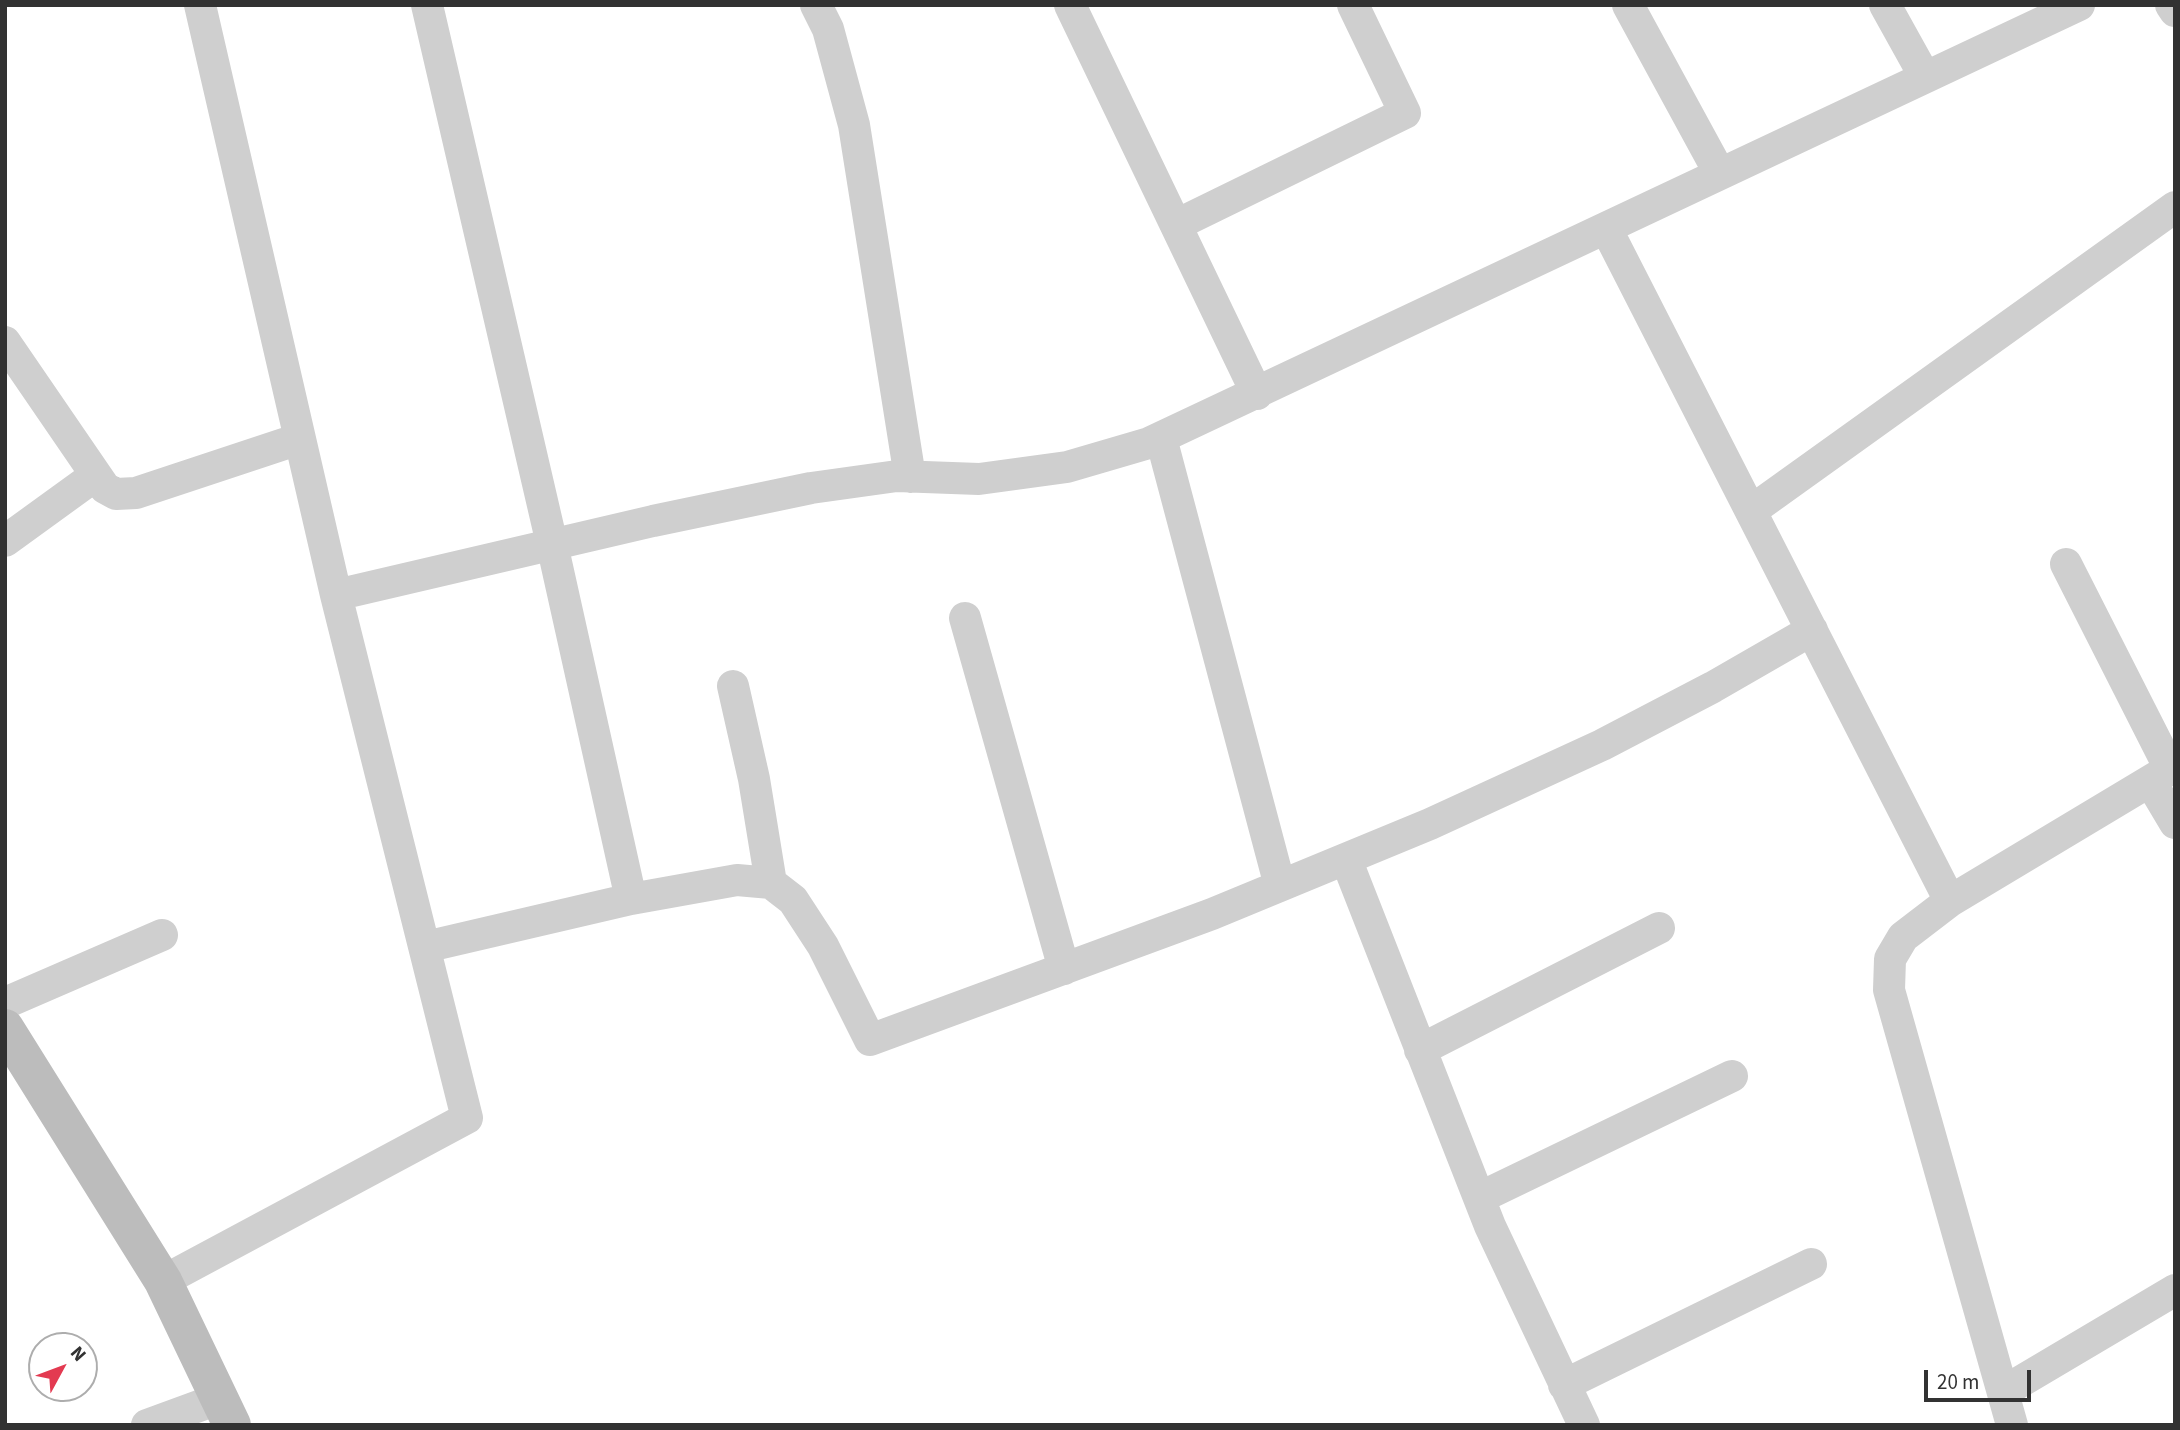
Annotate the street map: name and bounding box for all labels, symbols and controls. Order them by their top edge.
north arrow [28,1332,98,1402]
text: N [63,1341,92,1368]
scale bar [1928,1356,2035,1400]
text: 20 m [1937,1367,1979,1397]

